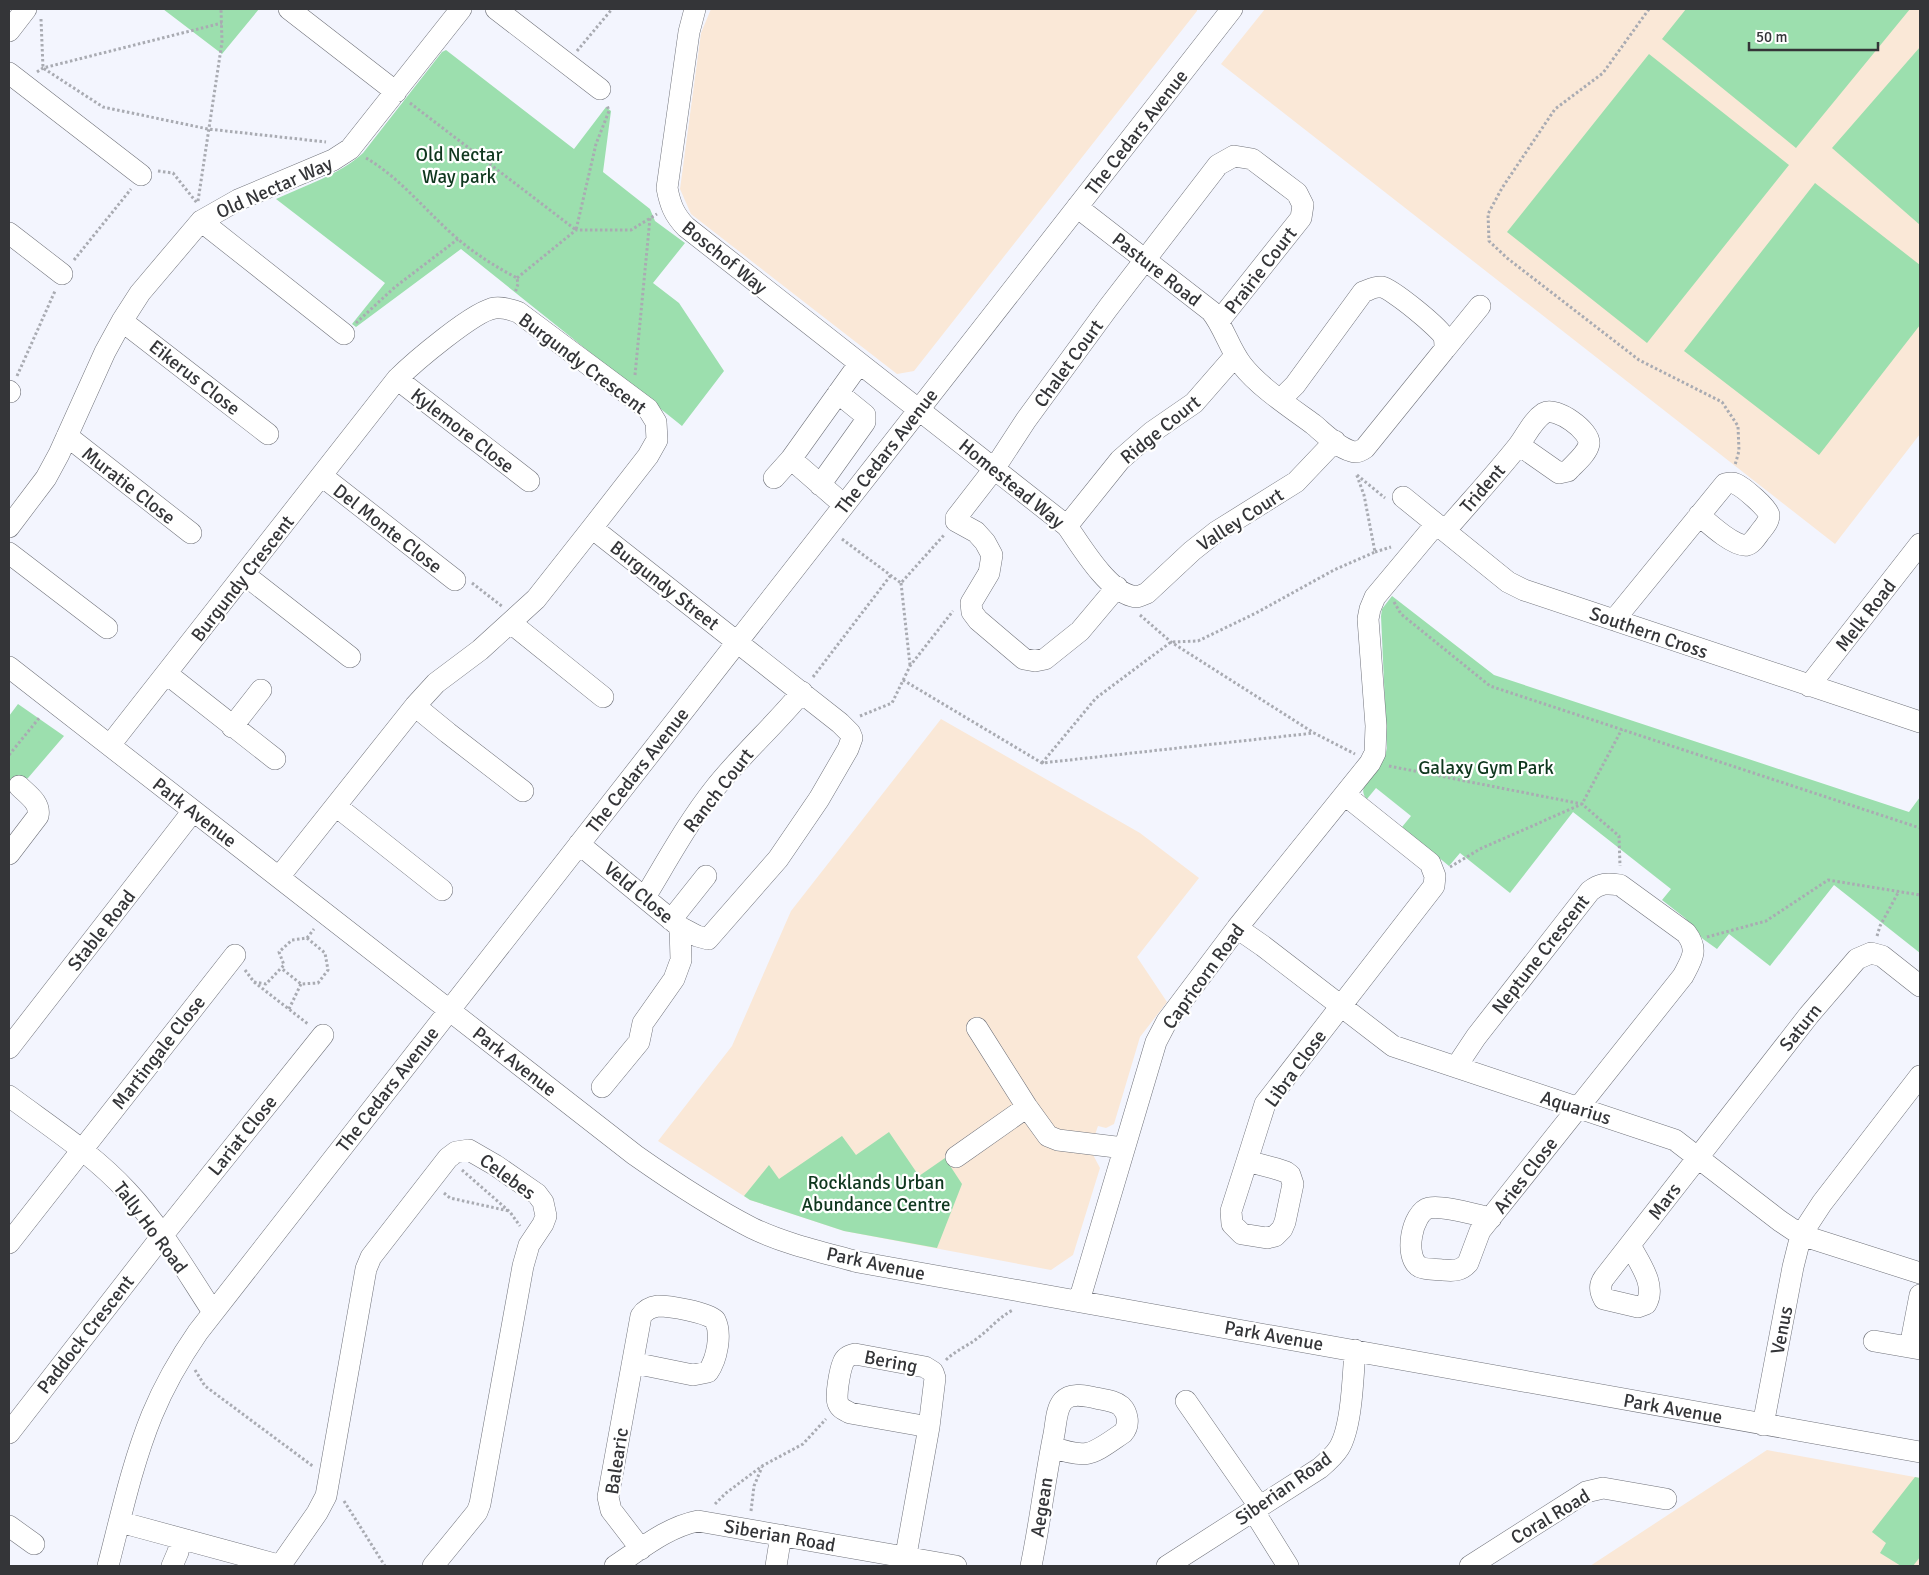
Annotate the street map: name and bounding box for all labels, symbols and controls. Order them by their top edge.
scale bar [1749,20,1878,52]
text: 50 m [1756,28,1787,46]
street label: The Cedars Avenue [1080,65,1193,200]
park label: Old Nectar Way park [416,143,502,189]
street label: Old Nectar Way [213,152,336,224]
street label: Boschof Way [677,216,772,300]
street label: Prairie Court [1219,222,1302,319]
street label: Pasture Road [1107,228,1206,312]
street label: Burgundy Crescent [514,308,651,420]
street label: Chalet Court [1029,315,1109,412]
street label: Eikerus Close [144,335,245,421]
street label: Kylemore Close [406,383,519,479]
street label: The Cedars Avenue [830,384,943,519]
street label: Ridge Court [1116,390,1206,469]
street label: Homestead Way [954,434,1069,534]
street label: Muratie Close [77,442,180,530]
street label: Trident [1455,459,1511,518]
street label: Del Monte Close [328,479,447,579]
street label: Valley Court [1193,483,1289,557]
street label: Burgundy Crescent [186,510,300,647]
street label: Burgundy Street [605,536,724,636]
street label: Melk Road [1830,575,1901,656]
street label: Southern Cross [1586,601,1711,664]
street label: The Cedars Avenue [581,703,694,838]
street label: Ranch Court [678,743,759,838]
park label: Galaxy Gym Park [1418,756,1554,780]
street label: Park Avenue [148,773,241,853]
street label: Veld Close [599,857,678,929]
street label: Stable Road [63,885,141,976]
street label: Neptune Crescent [1487,890,1595,1019]
street label: Capricorn Road [1158,919,1250,1034]
street label: Martingale Close [107,991,211,1114]
street label: Saturn [1774,999,1827,1056]
street label: The Cedars Avenue [331,1022,444,1157]
street label: Park Avenue [468,1022,561,1102]
street label: Libra Close [1260,1025,1332,1112]
street label: Aquarius [1537,1085,1614,1131]
street label: Lariat Close [203,1091,283,1181]
street label: Aries Close [1488,1133,1563,1219]
street label: Celebes [475,1148,540,1205]
park label: Rocklands Urban Abundance Centre [802,1171,951,1217]
street label: Tally Ho Road [108,1177,193,1278]
street label: Mars [1643,1178,1687,1225]
street label: Park Avenue [824,1242,927,1286]
street label: Paddock Crescent [32,1270,140,1399]
street label: Venus [1766,1304,1798,1356]
street label: Park Avenue [1222,1315,1325,1356]
street label: Bering [862,1345,920,1379]
street label: Park Avenue [1621,1388,1724,1429]
street label: Balearic [600,1426,634,1496]
street label: Siberian Road [1231,1447,1337,1531]
street label: Aegean [1025,1475,1059,1539]
street label: Coral Road [1507,1484,1594,1550]
street label: Siberian Road [722,1514,837,1558]

